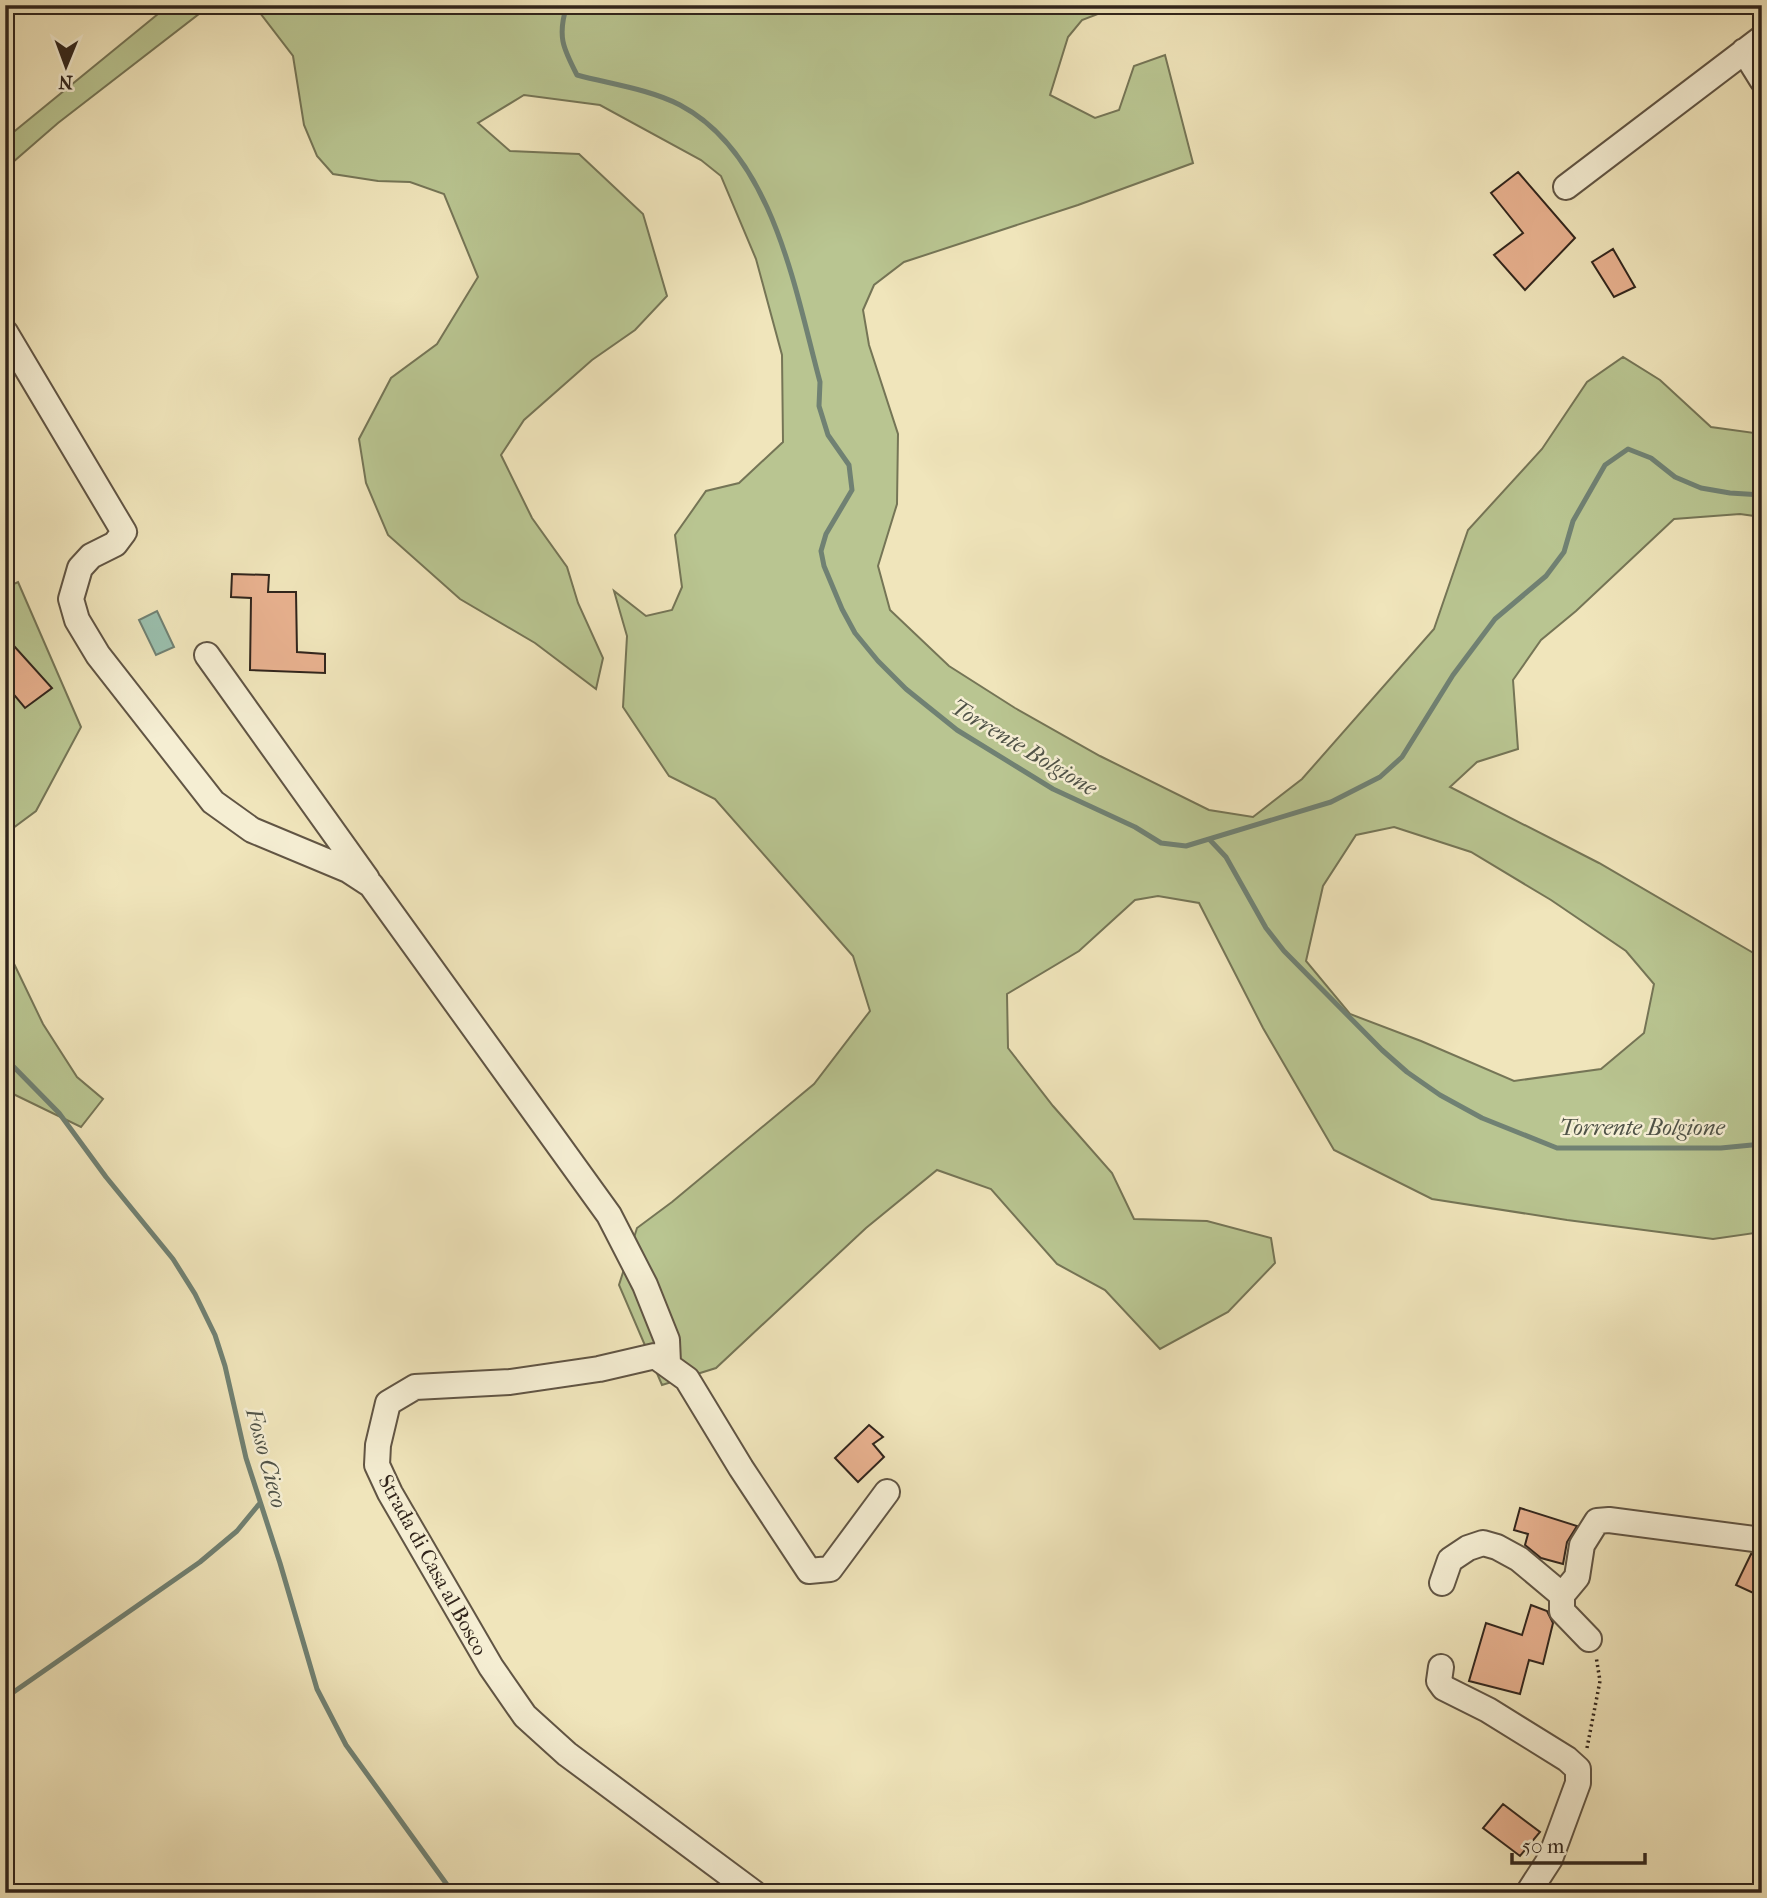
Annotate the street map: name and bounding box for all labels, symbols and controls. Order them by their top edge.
north arrow [32,32,102,102]
text: N [58,71,73,93]
water label: Torrente Bolgione [946,693,1102,802]
water label: Torrente Bolgione [1559,1114,1726,1141]
water label: Fosso Cieco [240,1404,293,1511]
street label: Strada di Casa al Bosco [373,1471,493,1659]
scale bar [1512,1821,1644,1865]
text: 50 m [1522,1834,1565,1858]

